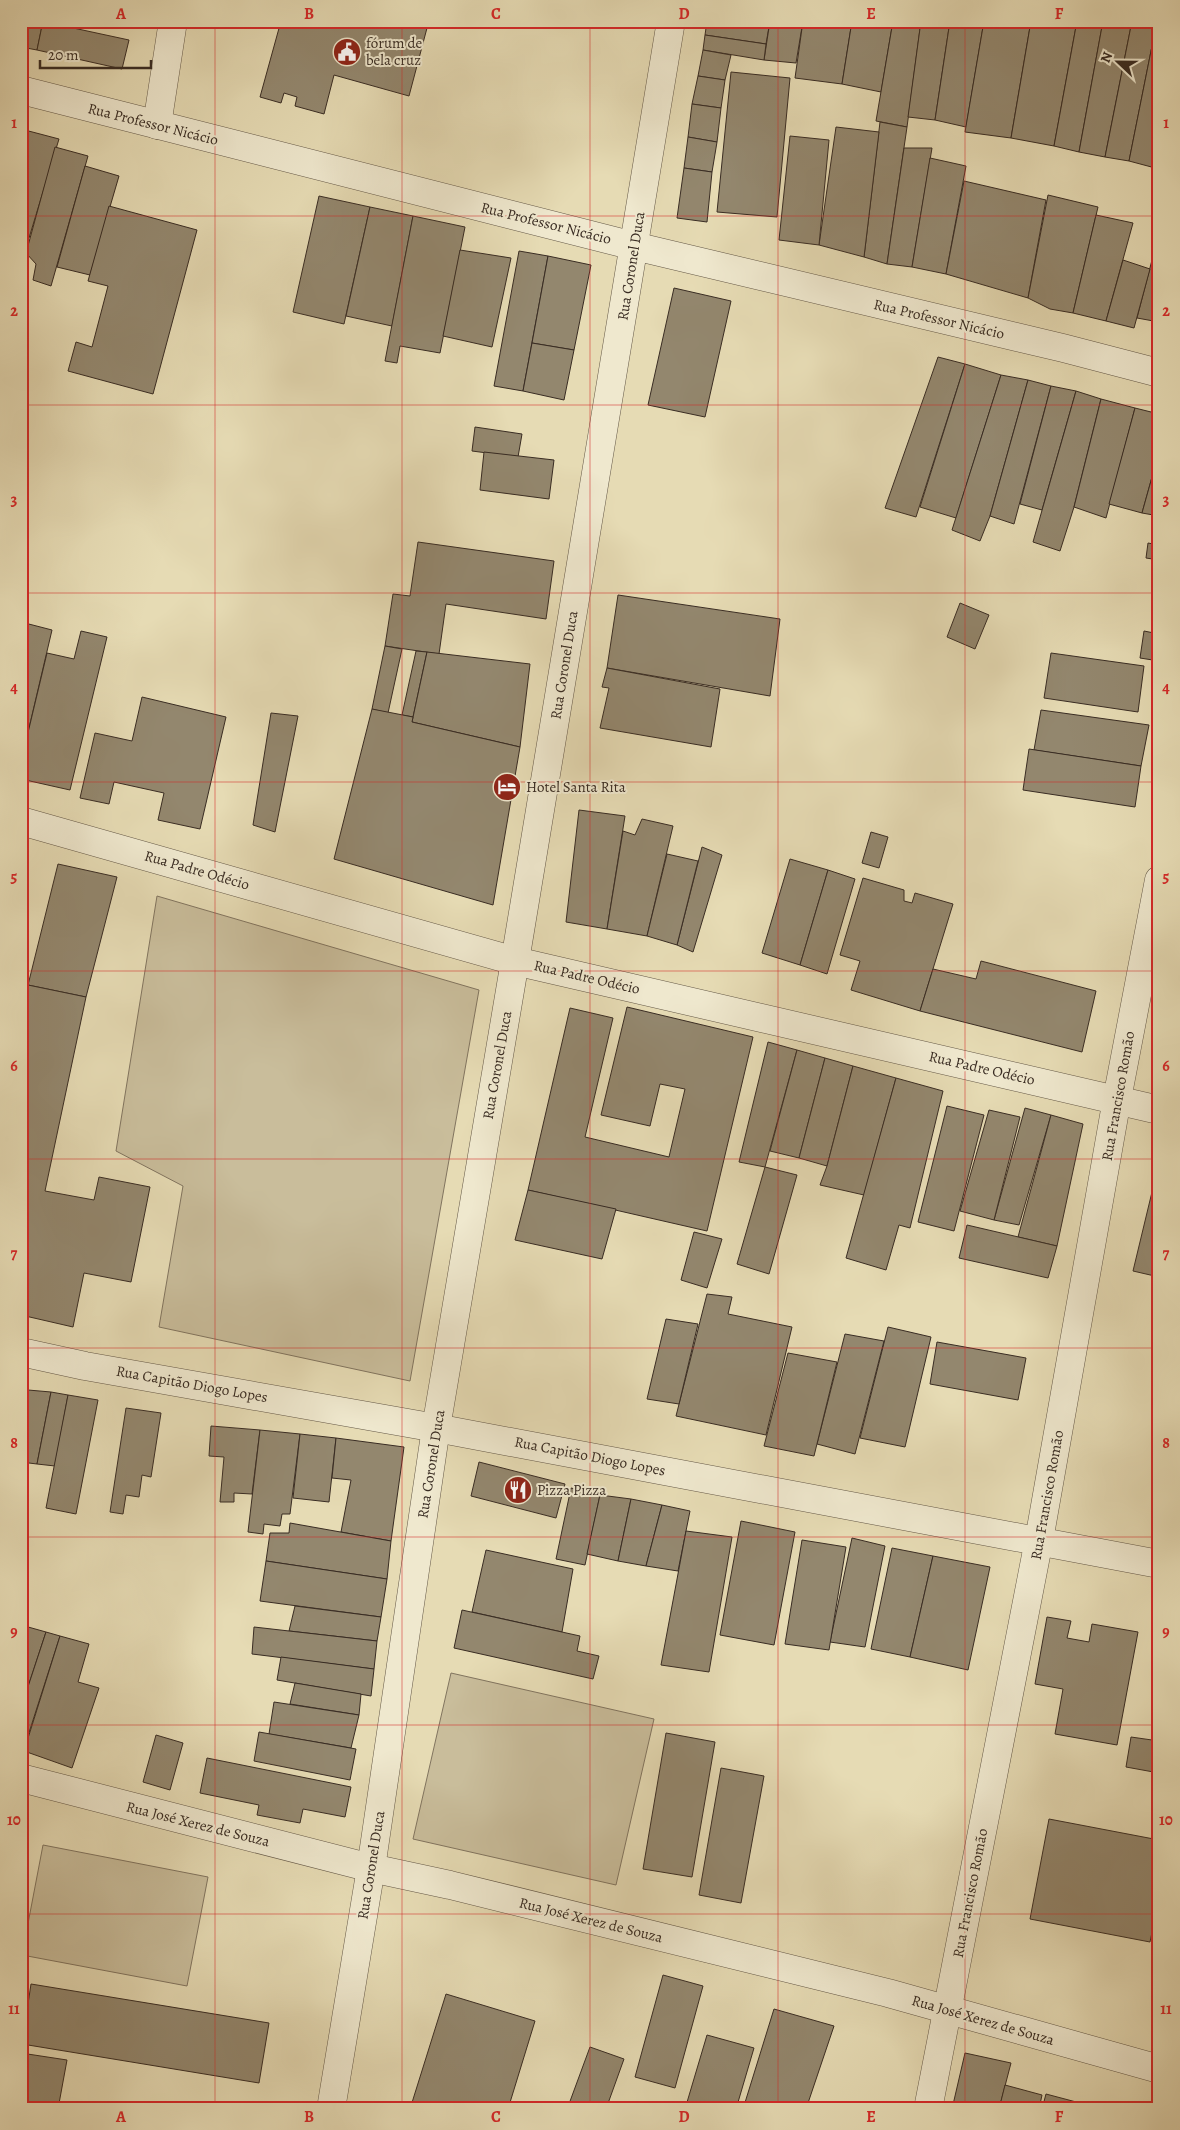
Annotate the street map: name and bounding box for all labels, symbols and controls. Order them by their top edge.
text: A [115,3,127,25]
text: B [304,3,314,25]
text: C [491,3,501,25]
text: D [678,3,690,25]
text: E [866,3,876,25]
text: F [1055,3,1064,25]
place label: fórum de bela cruz [366,33,423,70]
public building icon: fórum de bela cruz [332,37,362,67]
scale bar [40,38,151,70]
north arrow [1092,38,1142,88]
text: 20 m [48,45,79,65]
text: N [1096,49,1117,66]
street label: Rua Professor Nicácio [86,98,220,150]
text: 1 [11,112,17,134]
text: 1 [1163,112,1169,134]
street label: Rua Professor Nicácio [479,197,613,249]
street label: Rua Coronel Duca [613,210,649,322]
street label: Rua Professor Nicácio [872,294,1006,344]
text: 2 [10,300,18,322]
text: 2 [1162,300,1170,322]
text: 3 [11,489,18,511]
text: 3 [1163,489,1170,511]
street label: Rua Coronel Duca [546,609,582,721]
text: 4 [10,677,18,699]
text: 4 [1162,677,1170,699]
hotel icon: Hotel Santa Rita [492,772,522,802]
place label: Hotel Santa Rita [526,777,626,797]
street label: Rua Padre Odécio [142,845,252,895]
text: 5 [11,866,18,888]
text: 5 [1163,866,1170,888]
street label: Rua Padre Odécio [532,955,642,999]
street label: Rua Coronel Duca [478,1009,516,1121]
street label: Rua Francisco Romão [1097,1030,1139,1162]
street label: Rua Padre Odécio [927,1046,1037,1090]
text: 6 [10,1055,18,1077]
text: 6 [1162,1055,1170,1077]
text: 7 [11,1243,18,1265]
text: 7 [1163,1243,1170,1265]
street label: Rua Capitão Diogo Lopes [115,1361,269,1407]
street label: Rua Coronel Duca [413,1408,449,1520]
street label: Rua Francisco Romão [1026,1429,1068,1561]
text: 8 [10,1432,18,1454]
street label: Rua Capitão Diogo Lopes [513,1432,667,1480]
text: 8 [1162,1432,1170,1454]
restaurant icon: Pizza Pizza [503,1475,533,1505]
place label: Pizza Pizza [537,1480,606,1500]
text: 9 [10,1621,18,1643]
text: 9 [1162,1621,1170,1643]
street label: Rua José Xerez de Souza [124,1796,272,1852]
text: 10 [7,1809,21,1831]
street label: Rua Coronel Duca [353,1809,389,1921]
text: 10 [1159,1809,1173,1831]
street label: Rua Francisco Romão [948,1827,992,1959]
street label: Rua José Xerez de Souza [517,1892,665,1948]
street label: Rua José Xerez de Souza [909,1990,1057,2050]
text: 11 [8,1998,20,2020]
text: 11 [1160,1998,1172,2020]
text: A [115,2106,127,2128]
text: B [304,2106,314,2128]
text: C [491,2106,501,2128]
text: D [678,2106,690,2128]
text: E [866,2106,876,2128]
text: F [1055,2106,1064,2128]

